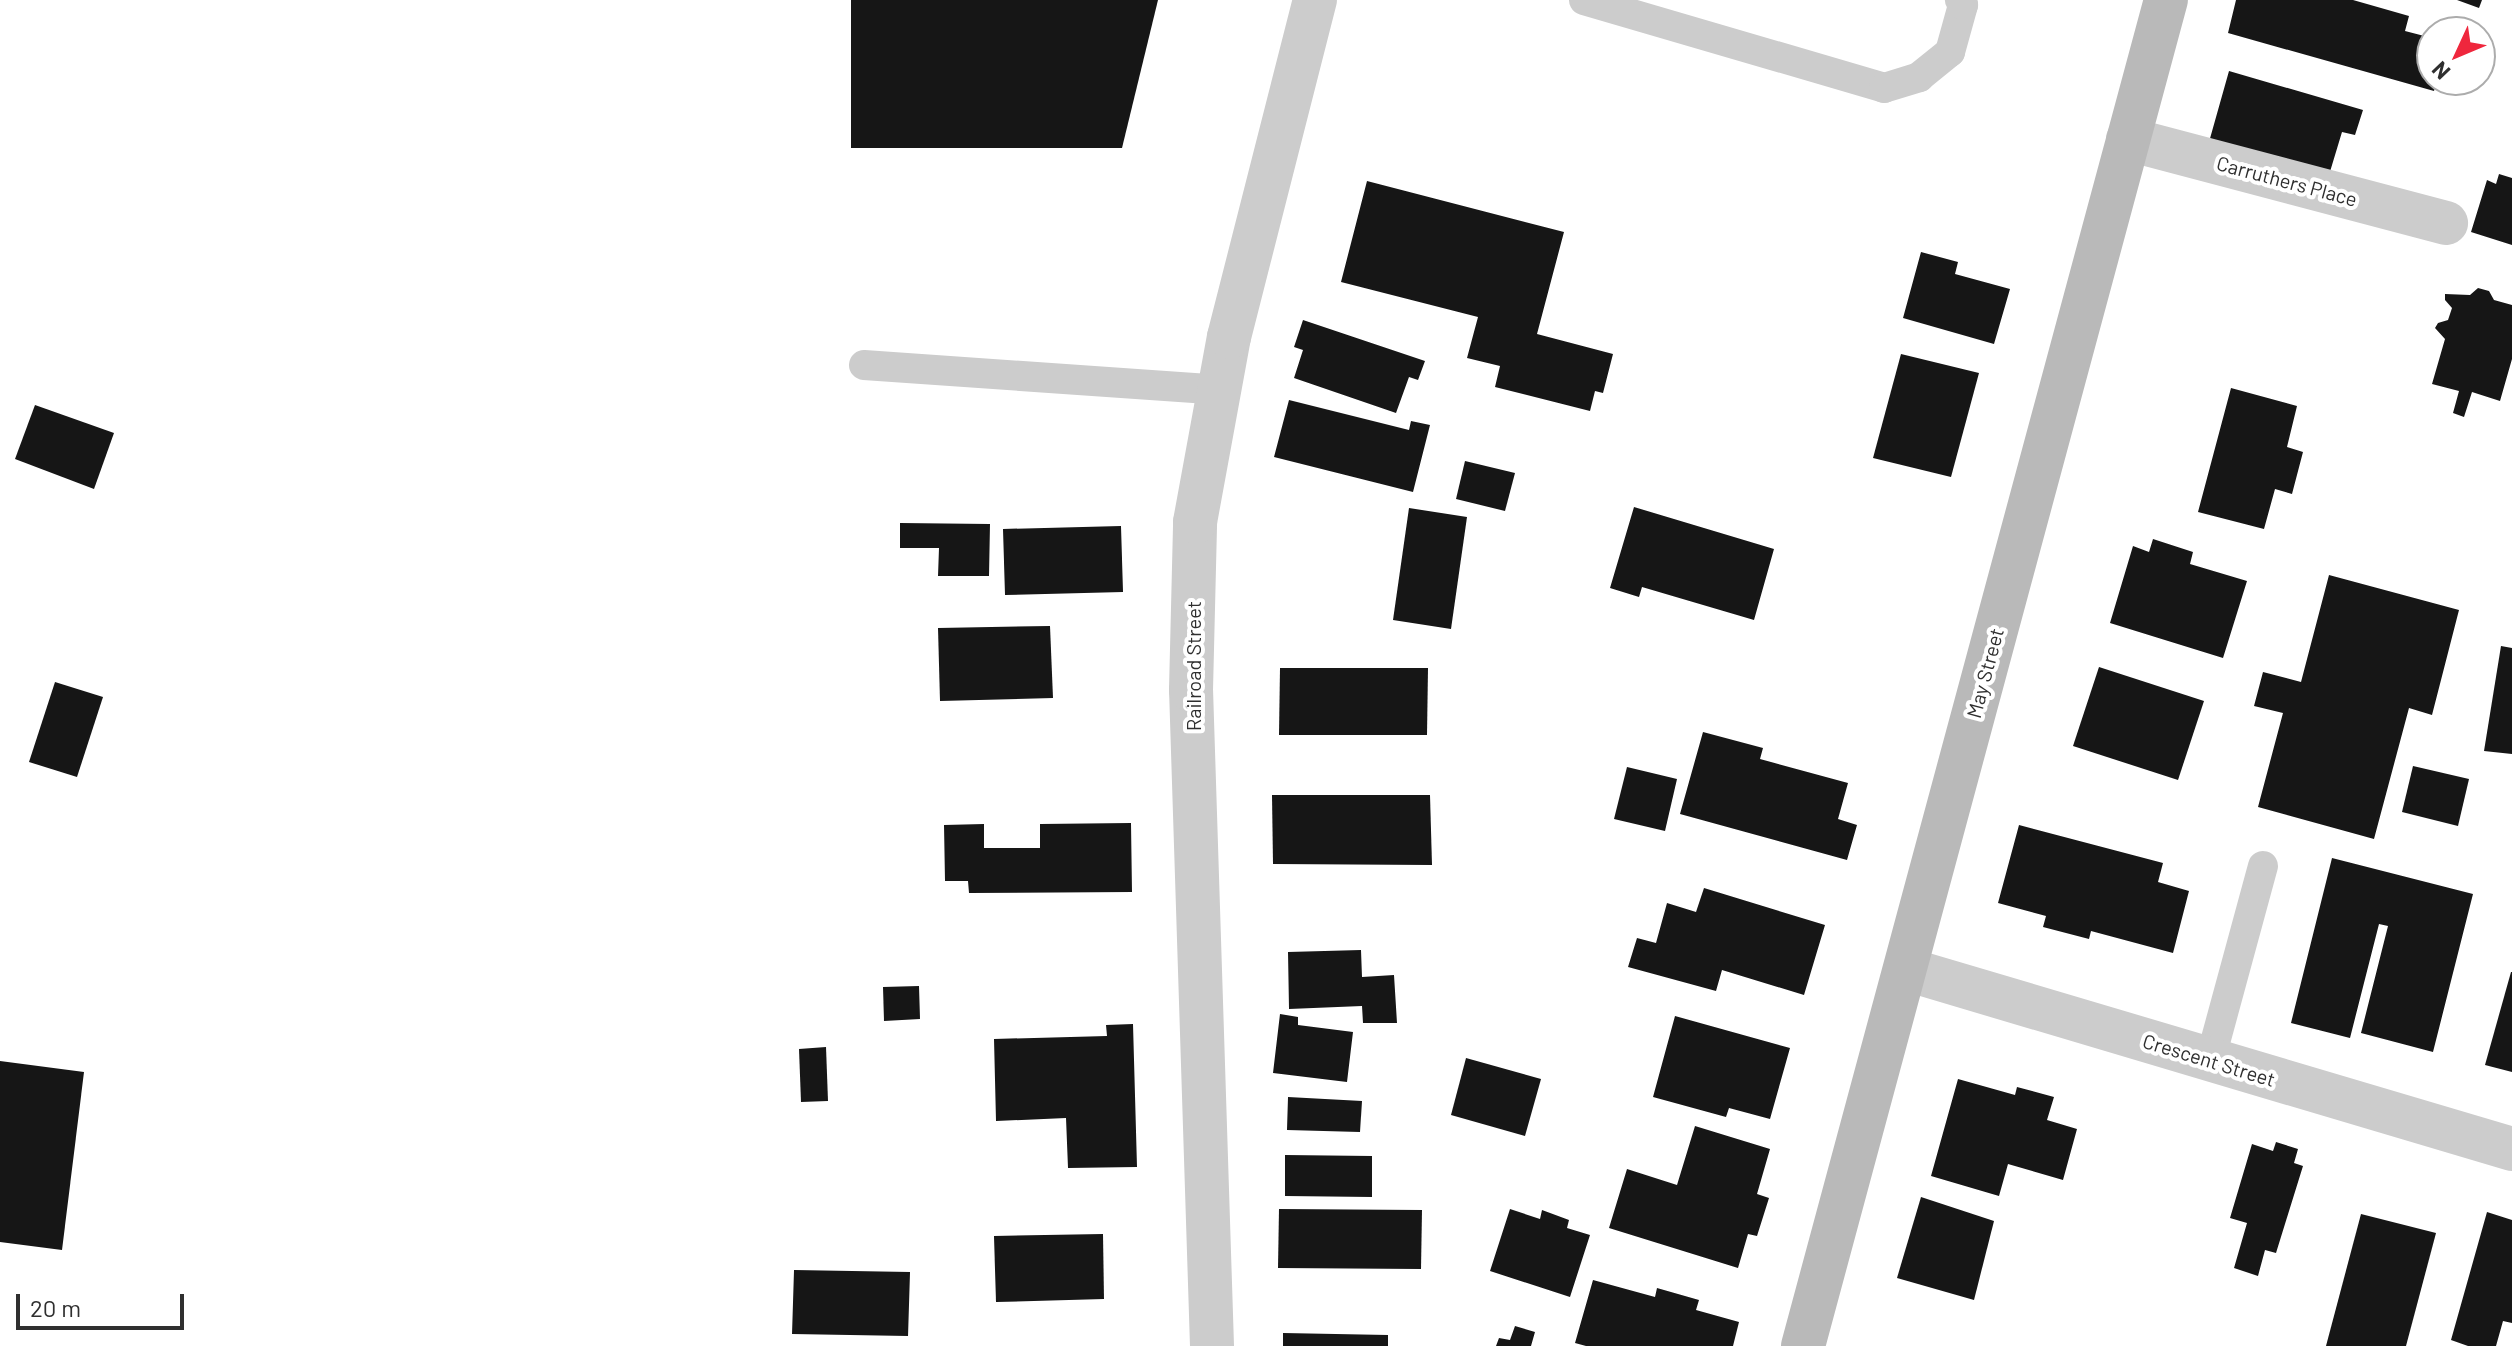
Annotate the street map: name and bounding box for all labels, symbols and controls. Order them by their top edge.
north arrow [2416,16,2496,96]
text: N [2426,57,2455,86]
street label: Carruthers Place [2214,151,2360,211]
street label: Railroad Street [1181,601,1205,731]
street label: May Street [1961,625,2009,721]
street label: Crescent Street [2140,1028,2278,1092]
scale bar [20,1278,188,1328]
text: 20 m [30,1293,81,1322]

